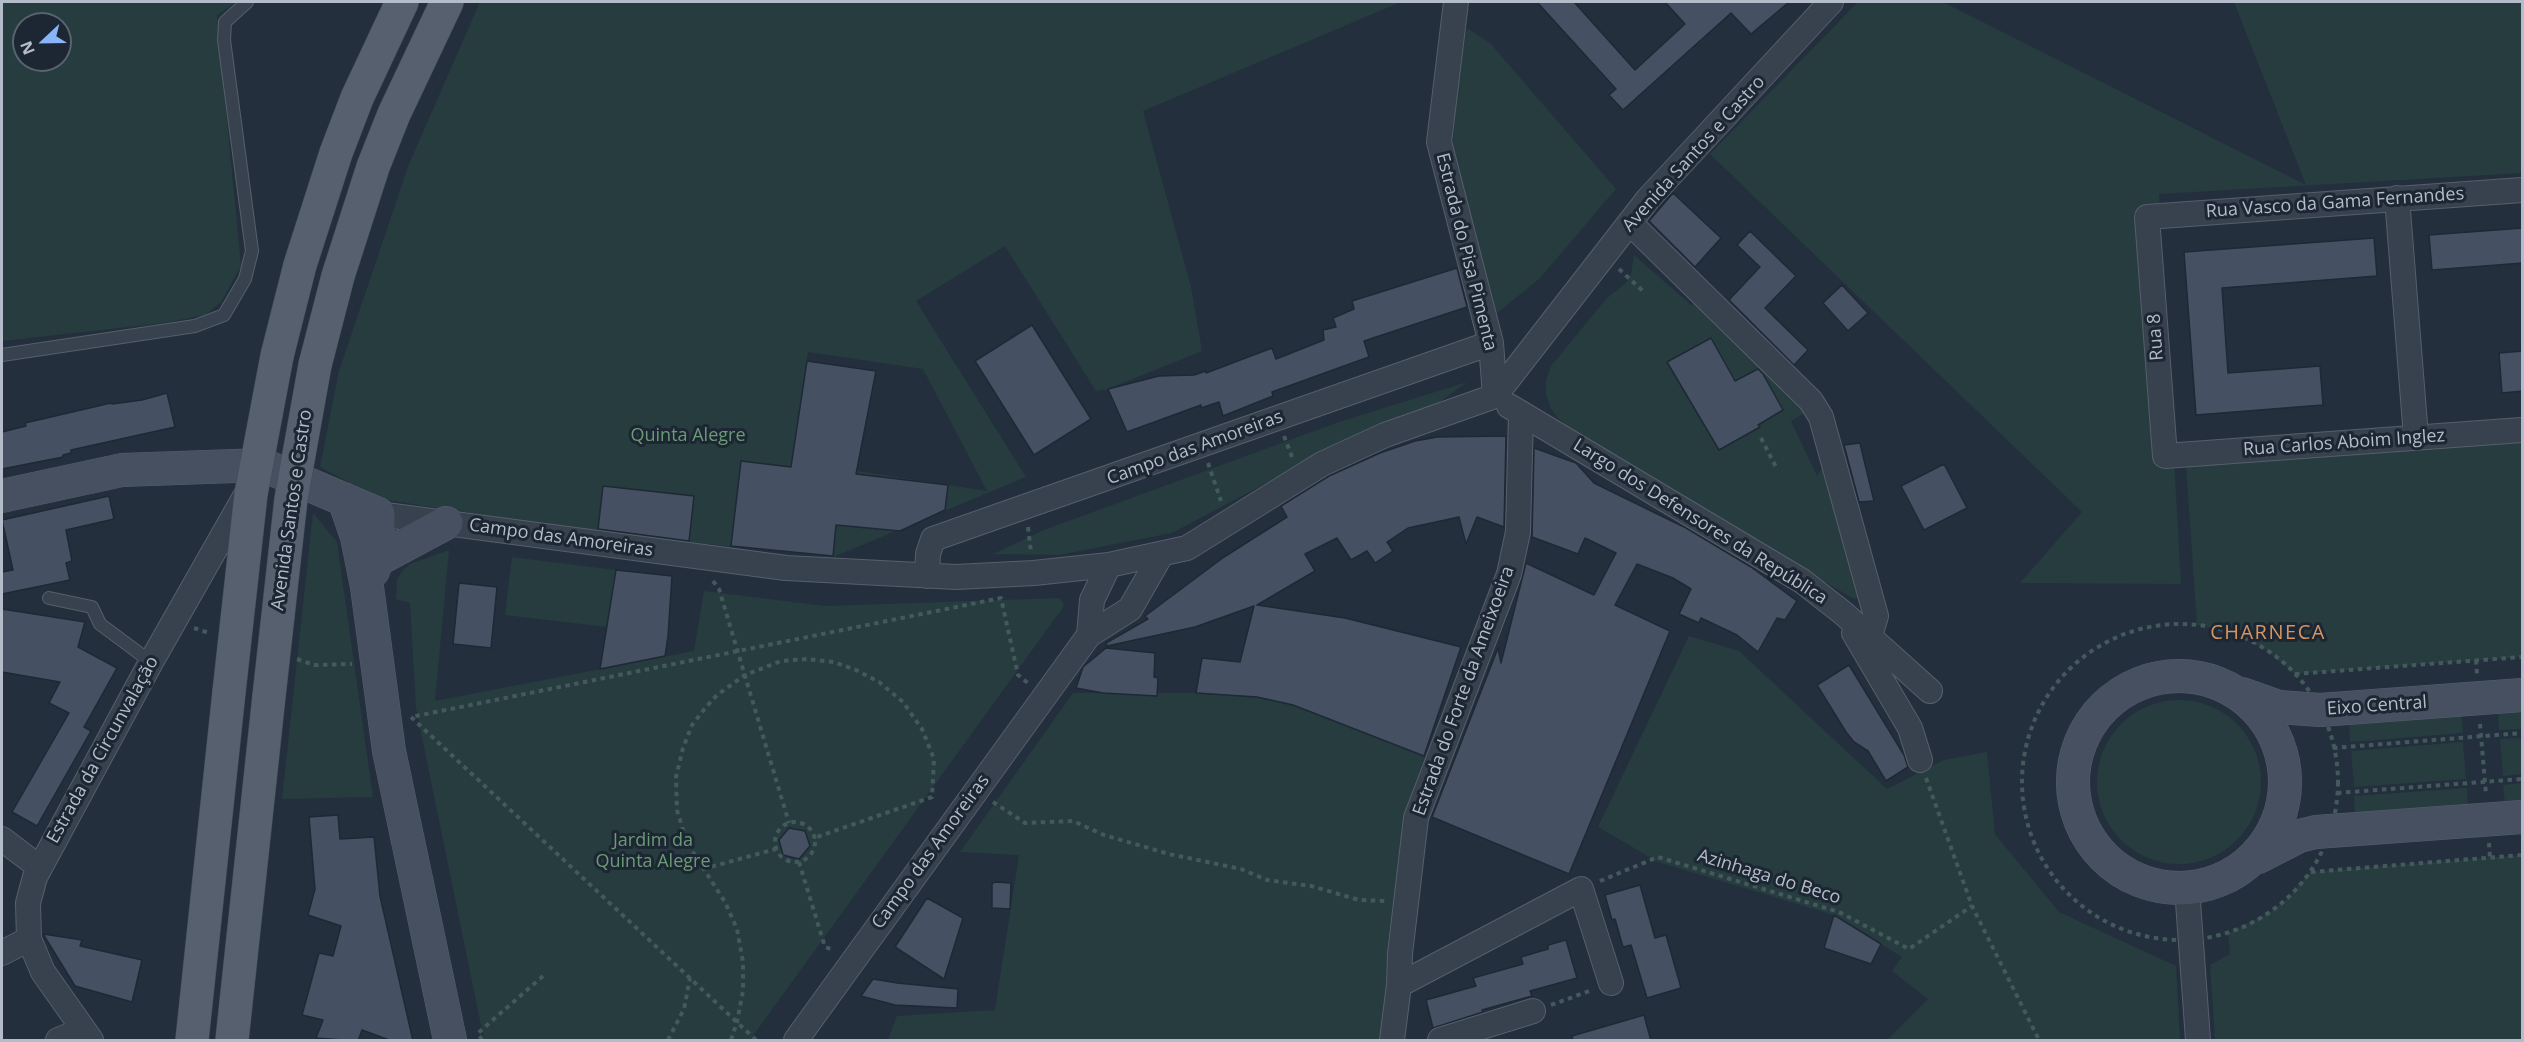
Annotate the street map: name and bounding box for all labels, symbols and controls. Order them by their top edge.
north arrow [12,12,72,72]
text: N [15,38,40,58]
street label: Avenida Santos e Castro [1618,72,1770,236]
street label: Estrada do Pisa Pimenta [1431,151,1501,353]
street label: Rua Vasco da Gama Fernandes [2205,183,2465,223]
street label: Rua 8 [2144,313,2168,361]
street label: Campo das Amoreiras [1104,406,1286,490]
street label: Avenida Santos e Castro [267,408,317,612]
park label: Quinta Alegre [631,425,745,447]
street label: Rua Carlos Aboim Inglez [2242,425,2446,461]
street label: Largo dos Defensores da República [1569,435,1831,609]
street label: Campo das Amoreiras [468,514,654,562]
street label: Estrada do Forte da Ameixoeira [1409,563,1519,819]
district label: CHARNECA [2210,621,2326,645]
street label: Estrada da Circunvalação [42,653,164,847]
street label: Eixo Central [2326,692,2428,720]
street label: Campo das Amoreiras [868,771,994,933]
park label: Jardim da Quinta Alegre [596,830,710,872]
street label: Azinhaga do Beco [1695,845,1843,909]

